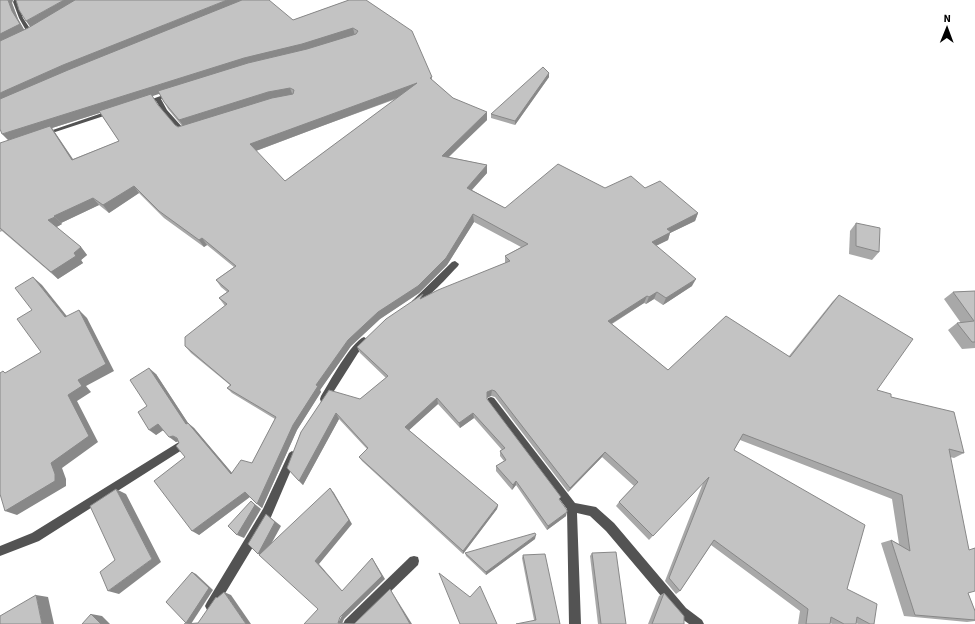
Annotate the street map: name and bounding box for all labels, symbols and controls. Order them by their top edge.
north arrow [927,8,967,48]
text: N [943,11,951,26]

